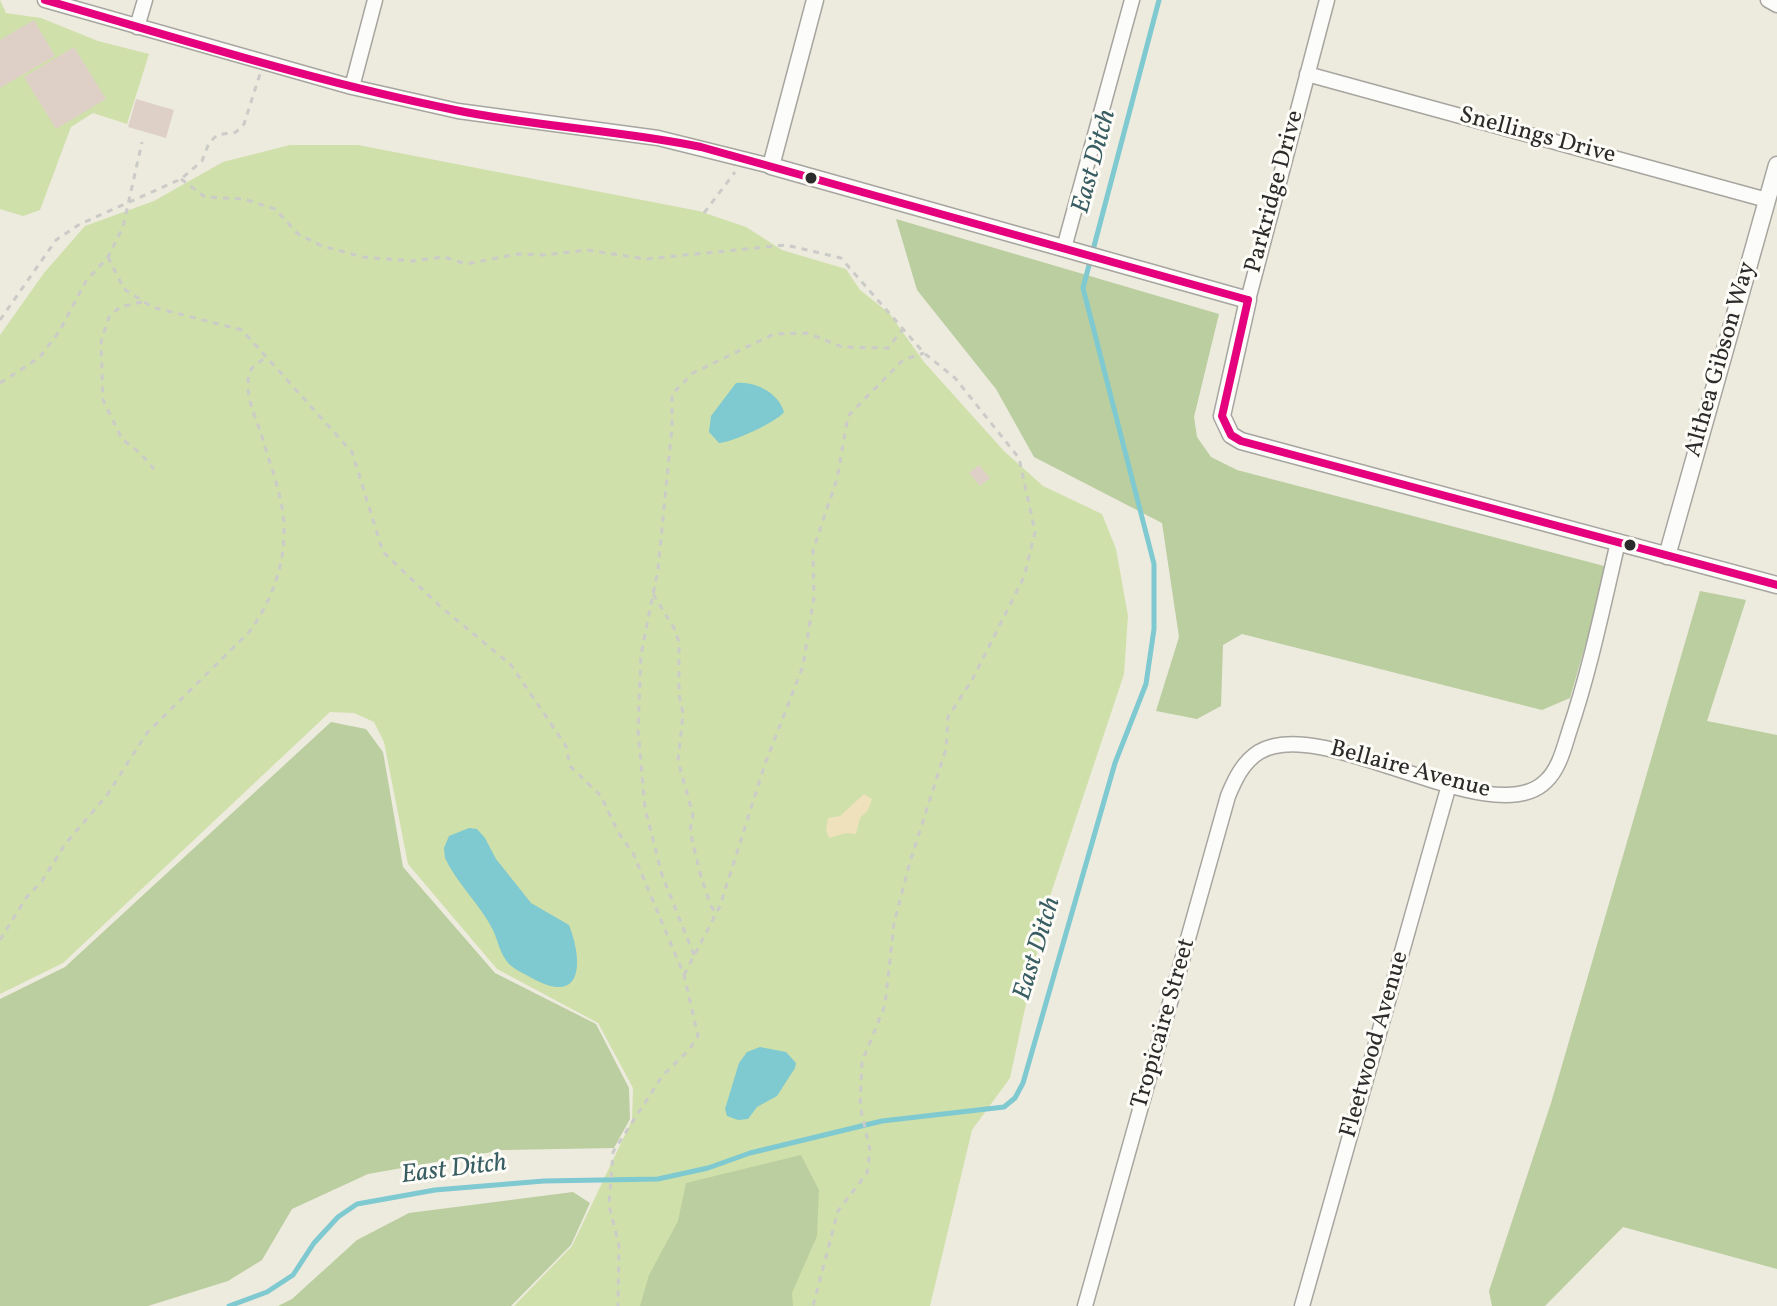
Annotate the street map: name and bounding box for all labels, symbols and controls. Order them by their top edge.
street label: Snellings Drive [1456,102,1618,172]
water label: East Ditch [1067,107,1125,217]
street label: Parkridge Drive [1240,108,1312,276]
unlabelled marker [803,170,819,186]
street label: Althea Gibson Way [1680,259,1764,461]
unlabelled marker [1622,537,1638,553]
street label: Bellaire Avenue [1327,736,1493,806]
water label: East Ditch [1009,894,1069,1004]
street label: Tropicaire Street [1127,935,1203,1113]
street label: Fleetwood Avenue [1336,948,1416,1142]
water label: East Ditch [399,1149,509,1193]

